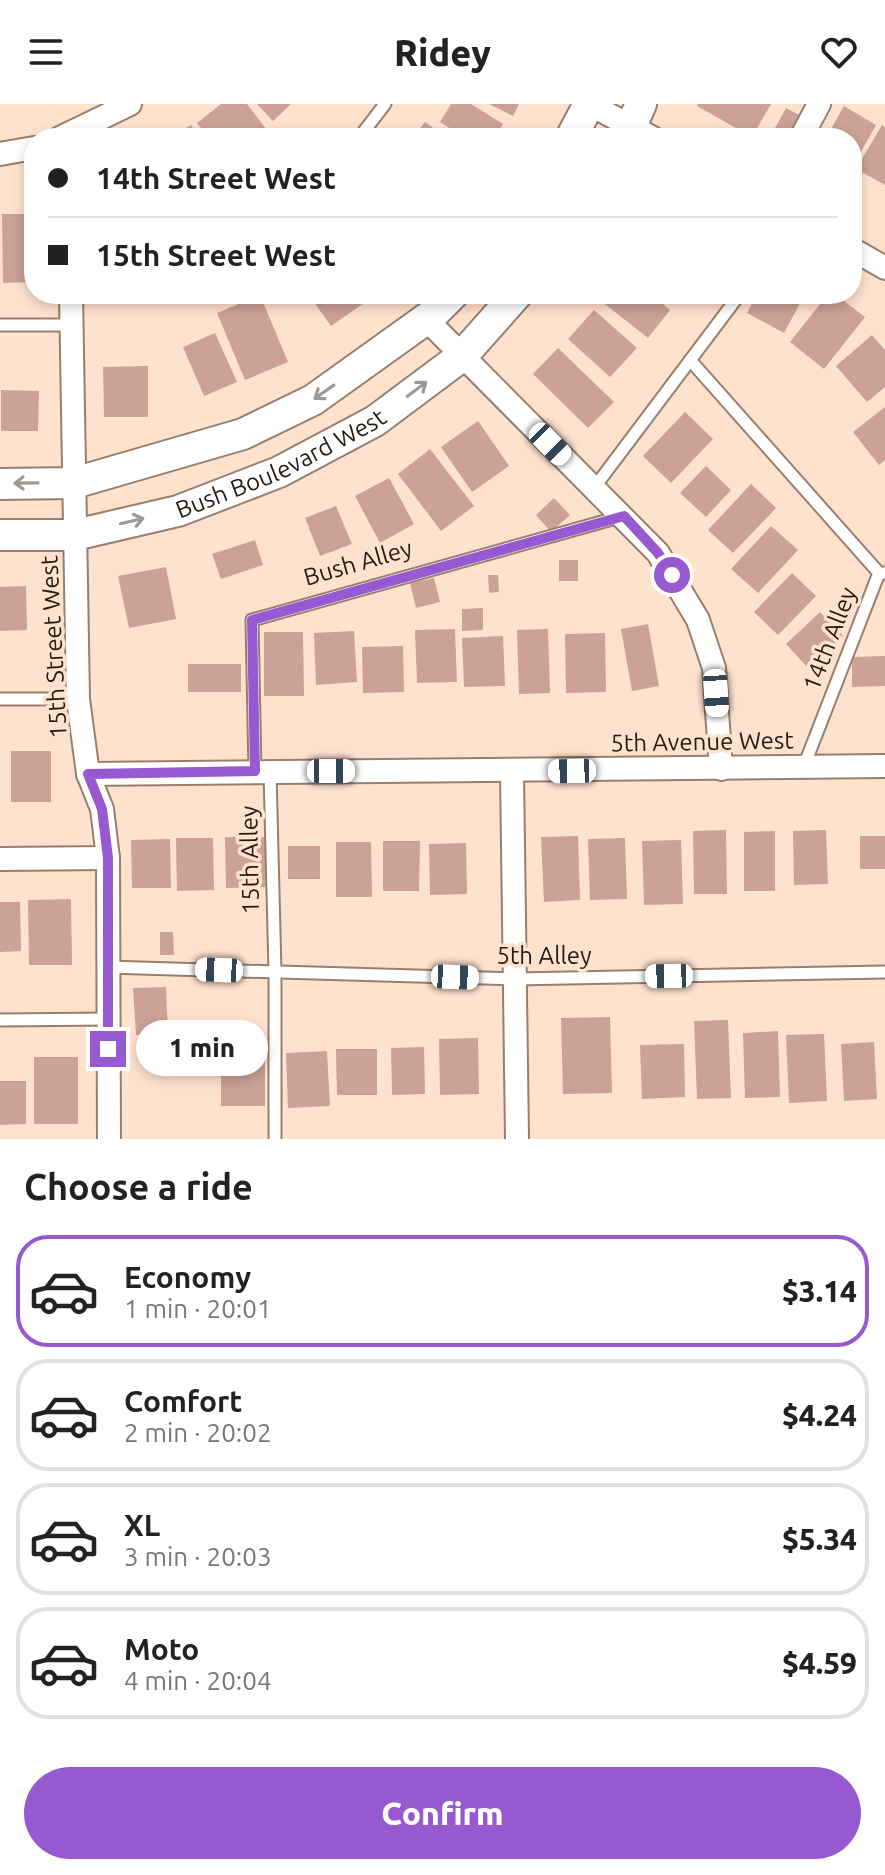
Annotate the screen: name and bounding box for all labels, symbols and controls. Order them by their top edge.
icon: menu [24,30,68,74]
icon: heart [817,30,861,74]
text: Ridey [394,32,491,73]
text: 14th Street West [96,161,336,195]
text: 15th Street West [96,238,336,272]
one-way arrow [406,381,427,398]
one-way arrow [314,384,336,400]
street label: Bush Boulevard West [172,403,392,524]
car [525,419,575,469]
one-way arrow [13,476,40,491]
one-way arrow [119,513,145,528]
street label: Bush Alley [301,534,416,591]
street label: 15th Street West [35,554,72,739]
route start [654,557,690,593]
street label: 14th Alley [797,583,862,694]
car [702,668,730,718]
street label: 5th Avenue West [610,726,795,757]
car [307,759,355,783]
car [548,759,596,783]
street label: 15th Alley [235,805,264,915]
street label: 5th Alley [496,942,592,969]
car [195,957,243,983]
car [431,964,479,990]
car [645,964,693,988]
callout: 1 min [136,1021,268,1077]
route end [90,1031,126,1067]
text: 1 min [169,1033,235,1062]
text: Choose a ride [24,1166,253,1207]
icon: car [28,1255,100,1327]
text: Economy [124,1260,251,1294]
text: $3.14 [782,1274,857,1308]
text: 1 min · 20:01 [124,1294,272,1323]
icon: car [28,1379,100,1451]
text: Comfort [124,1384,242,1418]
text: $4.24 [782,1398,857,1432]
text: 2 min · 20:02 [124,1418,272,1447]
icon: car [28,1503,100,1575]
text: XL [124,1508,160,1542]
text: $5.34 [782,1522,857,1556]
text: 3 min · 20:03 [124,1542,272,1571]
icon: car [28,1627,100,1699]
text: Moto [124,1632,199,1666]
text: $4.59 [782,1646,857,1680]
text: 4 min · 20:04 [124,1666,272,1695]
button: Confirm [24,1767,861,1859]

